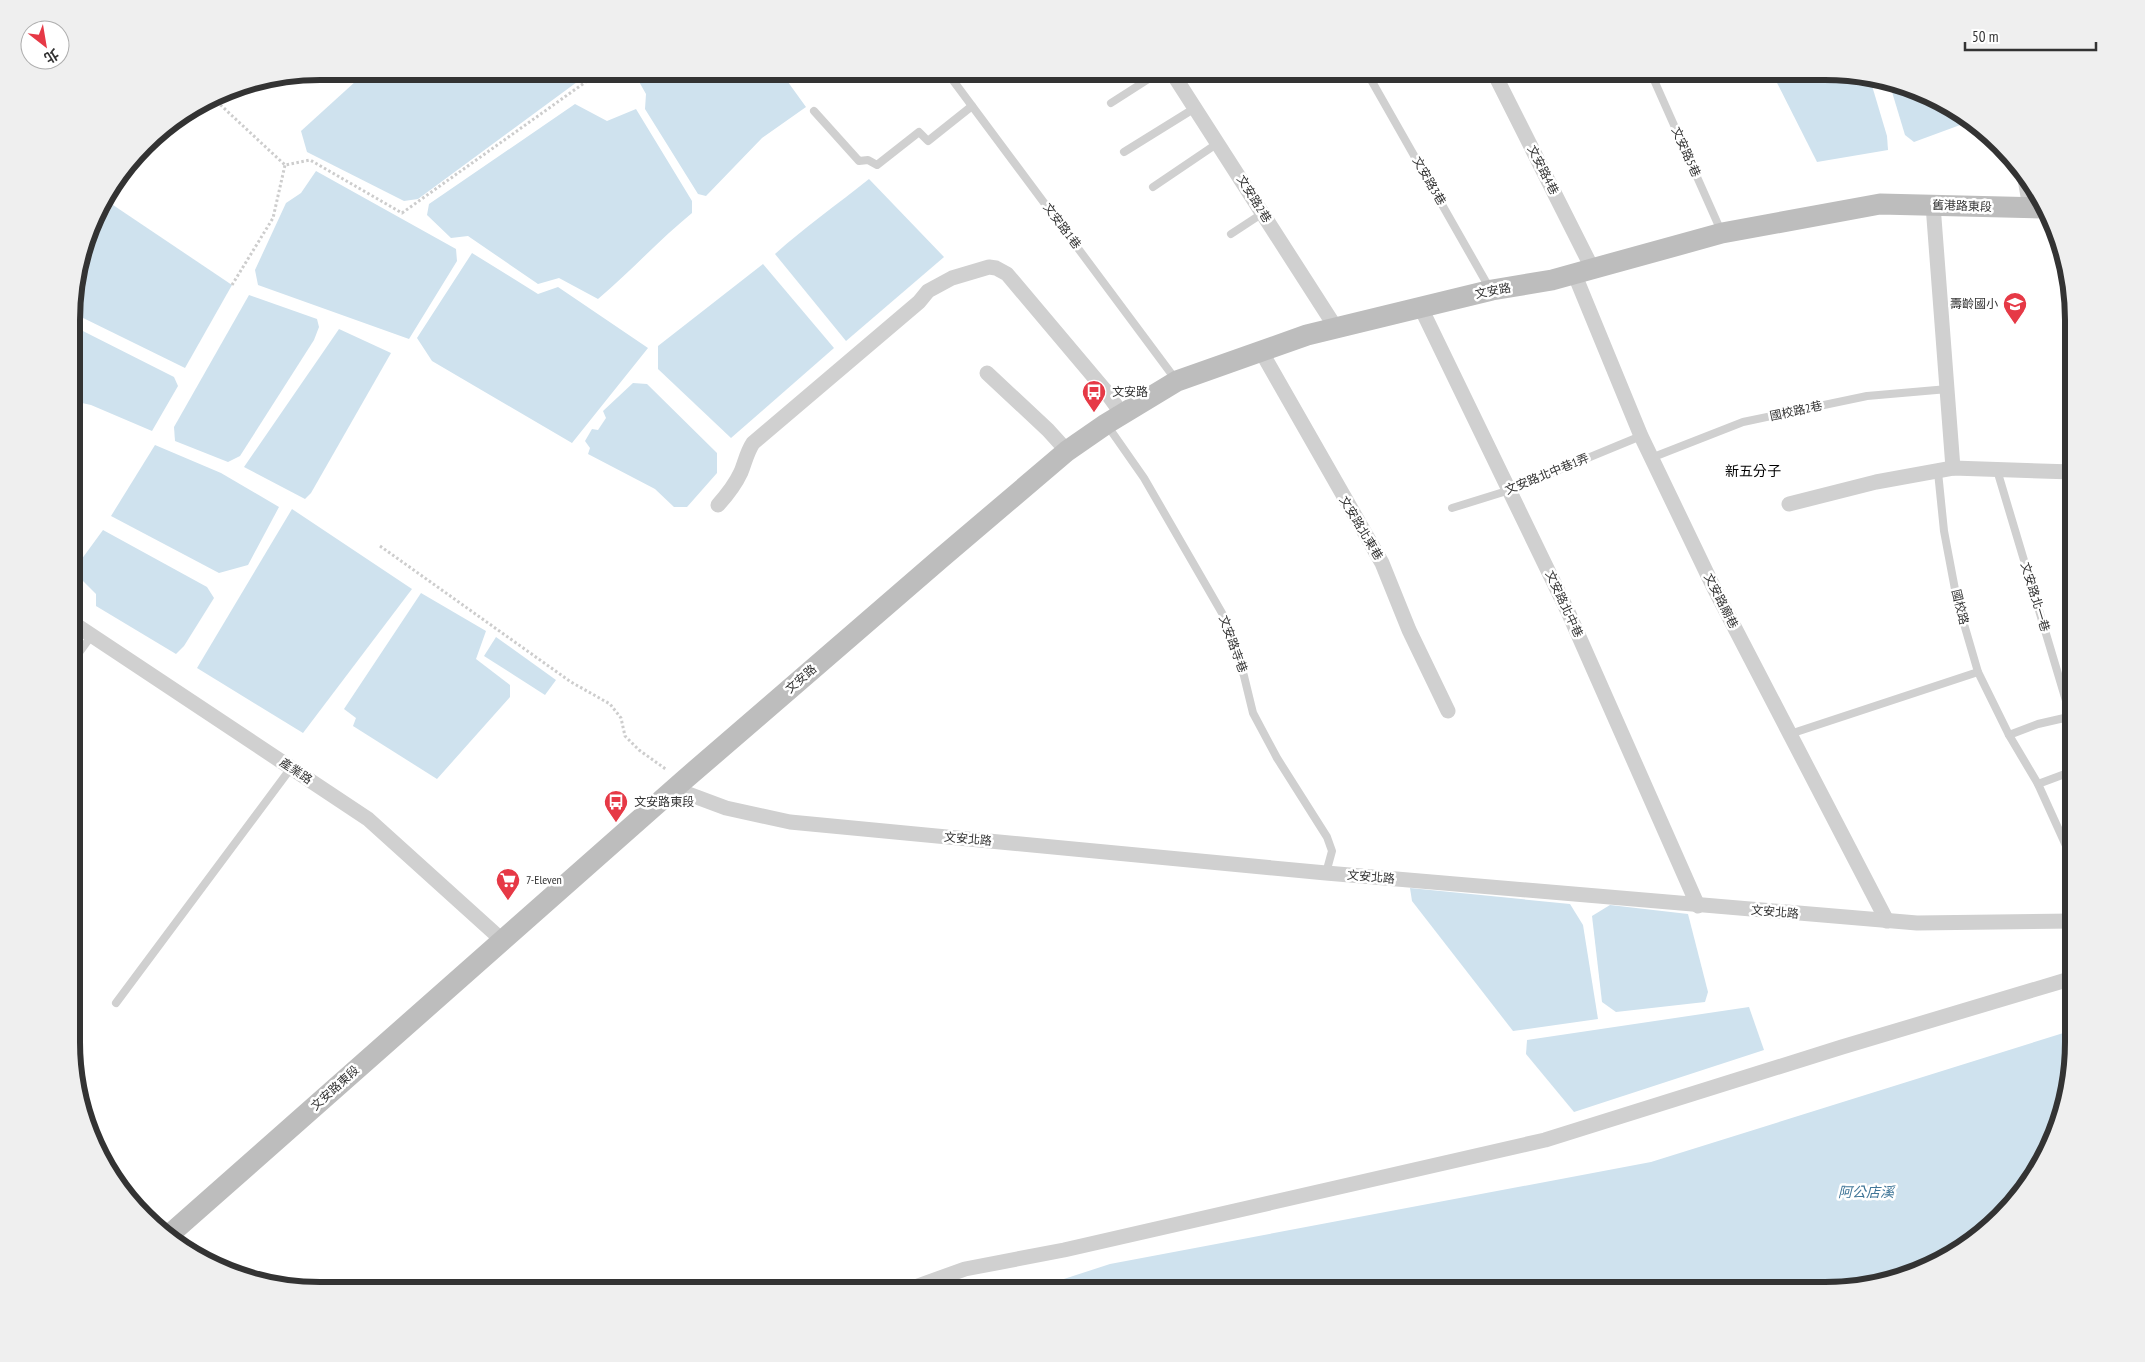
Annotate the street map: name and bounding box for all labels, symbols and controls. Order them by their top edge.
north arrow [20,20,70,70]
scale bar [1965,20,2096,52]
text: 50 m [1972,27,1998,46]
text: 北 [41,45,62,67]
street label: 文安路5巷 [1669,124,1704,179]
street label: 文安路4巷 [1525,143,1562,197]
street label: 文安路3巷 [1410,154,1449,208]
street label: 文安路2巷 [1234,172,1275,225]
street label: 舊港路東段 [1932,197,1992,214]
street label: 文安路1巷 [1040,200,1084,252]
street label: 文安路 [1474,280,1512,301]
school or university icon: 壽齡國小 [2002,291,2028,325]
place label: 壽齡國小 [1950,296,1998,311]
bus stop icon: 文安路 [1081,379,1107,413]
place label: 文安路 [1112,384,1148,399]
street label: 國校路2巷 [1768,398,1824,423]
street label: 文安路北中巷1弄 [1503,450,1591,497]
district label: 新五分子 [1725,462,1781,480]
street label: 文安路北東巷 [1336,493,1386,562]
street label: 文安路北一巷 [2018,560,2053,633]
street label: 文安路北中巷 [1542,568,1586,640]
street label: 文安路廟巷 [1701,571,1742,631]
street label: 國校路 [1949,588,1972,626]
street label: 文安路寺巷 [1216,613,1251,675]
street label: 文安路 [782,661,819,696]
street label: 產業路 [277,754,315,787]
bus stop icon: 文安路東段 [603,789,629,823]
place label: 文安路東段 [634,794,694,809]
street label: 文安北路 [943,829,993,848]
supermarket icon: 7-Eleven [495,867,521,901]
street label: 文安北路 [1346,867,1396,886]
place label: 7-Eleven [526,872,562,887]
street label: 文安北路 [1750,902,1800,921]
street label: 文安路東段 [307,1062,362,1113]
water label: 阿公店溪 [1838,1183,1896,1201]

